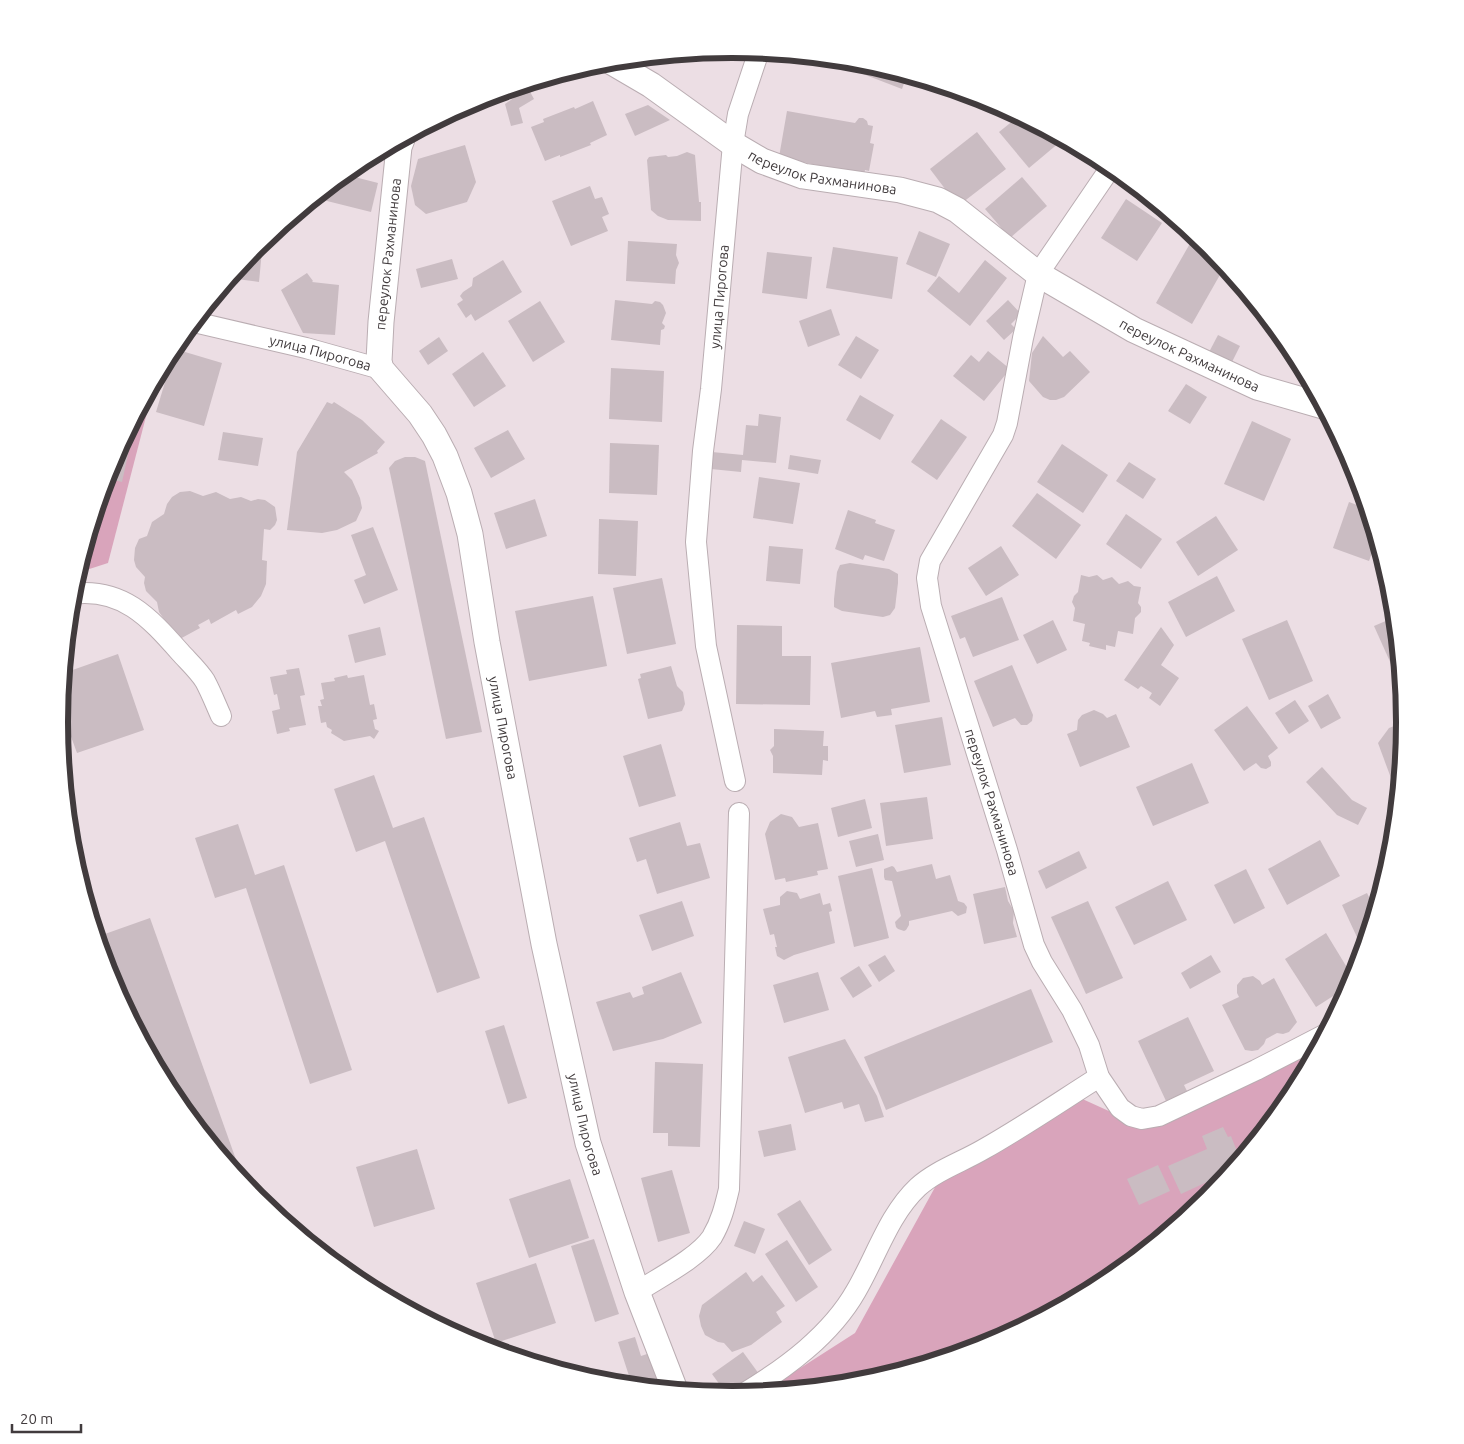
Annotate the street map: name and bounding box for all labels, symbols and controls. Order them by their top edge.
street label: переулок Рахманинова [745,147,898,197]
street label: переулок Рахманинова [372,177,404,331]
street label: улица Пирогова [707,244,732,350]
street label: переулок Рахманинова [1117,315,1262,395]
street label: улица Пирогова [268,332,373,374]
street label: улица Пирогова [486,675,521,781]
street label: переулок Рахманинова [962,727,1022,877]
street label: улица Пирогова [565,1072,606,1177]
scale bar [12,1402,81,1434]
text: 20 m [20,1410,53,1427]

